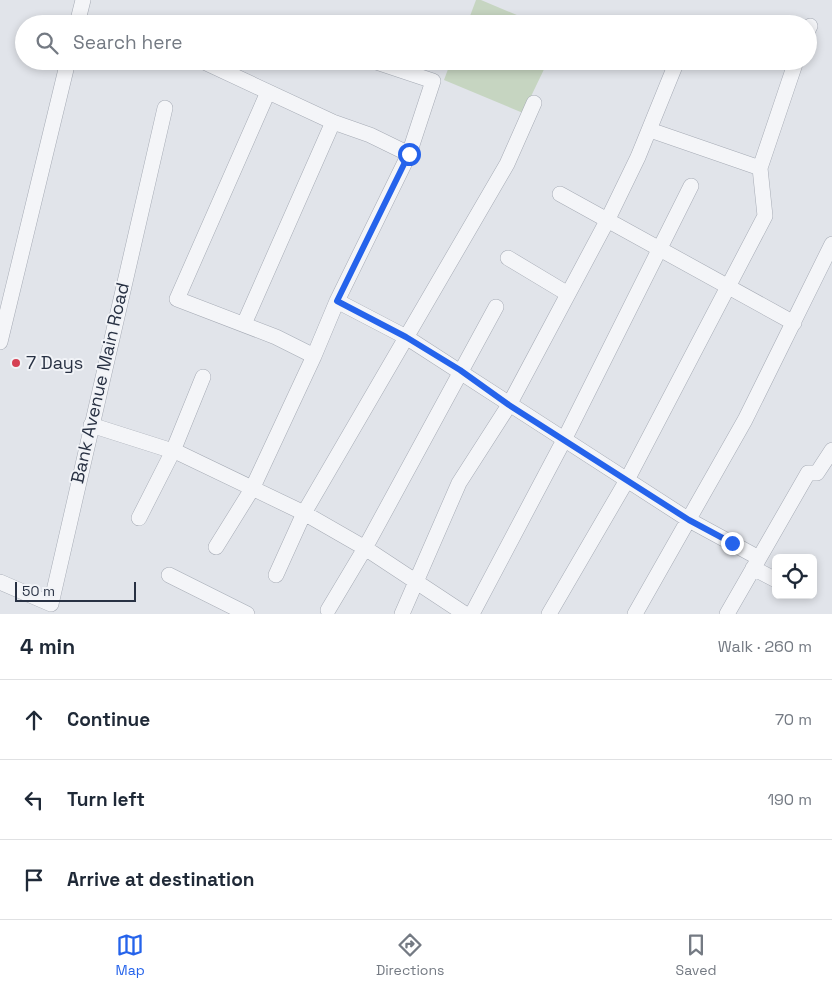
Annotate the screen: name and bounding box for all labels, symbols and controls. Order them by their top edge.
search box [15,15,817,70]
icon: search [33,29,61,57]
text: Search here [73,30,183,55]
route start [398,143,421,166]
street label: Bank Avenue Main Road [65,280,134,486]
place label: 7 Days [26,351,83,374]
marker: 7 Days [10,357,22,369]
route end [721,532,744,555]
map controls [772,554,817,599]
button: locate [772,554,817,599]
scale bar [15,579,136,602]
text: 50 m [22,582,55,600]
text: 4 min [20,633,75,660]
text: Walk · 260 m [718,636,812,657]
icon: ahead [20,706,48,734]
text: Continue [67,707,150,732]
text: 70 m [775,709,812,730]
icon: left [20,786,48,814]
text: Turn left [67,787,145,812]
text: 190 m [767,789,812,810]
icon: arrive [20,866,48,894]
text: Arrive at destination [67,867,255,892]
tab: Map [116,931,145,979]
tab: Directions [376,931,444,979]
tab: Saved [676,931,716,979]

